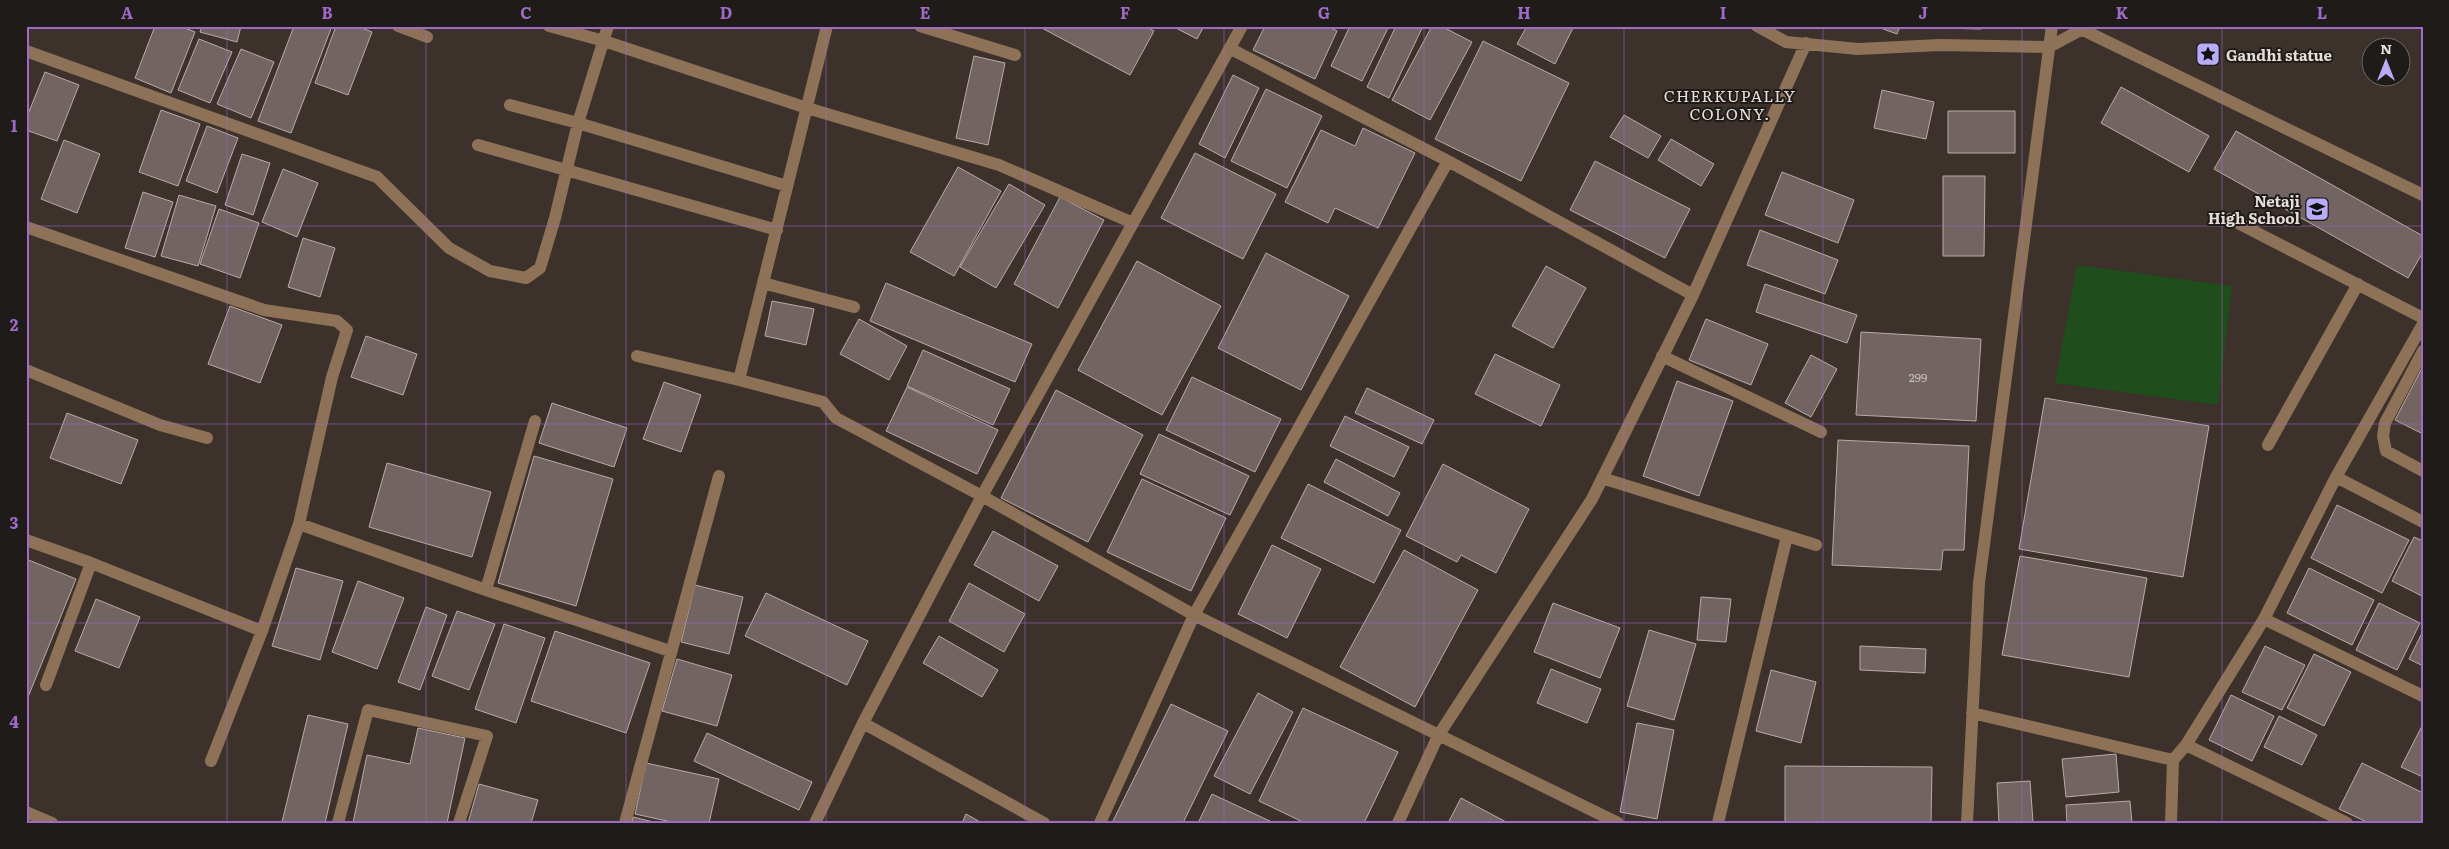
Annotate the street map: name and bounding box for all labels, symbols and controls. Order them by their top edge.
text: A [121,0,133,24]
text: B [321,0,333,24]
text: C [520,0,532,24]
text: D [720,0,732,24]
text: E [920,0,931,24]
text: F [1120,0,1130,24]
text: G [1318,0,1330,24]
text: H [1517,0,1531,24]
text: I [1720,0,1726,24]
text: J [1918,0,1928,24]
text: K [2116,0,2129,24]
text: L [2317,0,2327,24]
north arrow [2362,38,2412,88]
text: N [2380,38,2392,58]
place icon: Gandhi statue [2195,41,2221,67]
place label: Gandhi statue [2226,43,2333,66]
district label: CHERKUPALLY COLONY. [1664,83,1796,125]
text: 1 [11,113,18,137]
place label: Netaji High School [2208,189,2301,229]
school or university icon: Netaji High School [2304,196,2330,222]
text: 2 [10,312,19,336]
house number: 299 [1909,368,1927,386]
text: 3 [10,510,19,534]
text: 4 [9,709,19,733]

